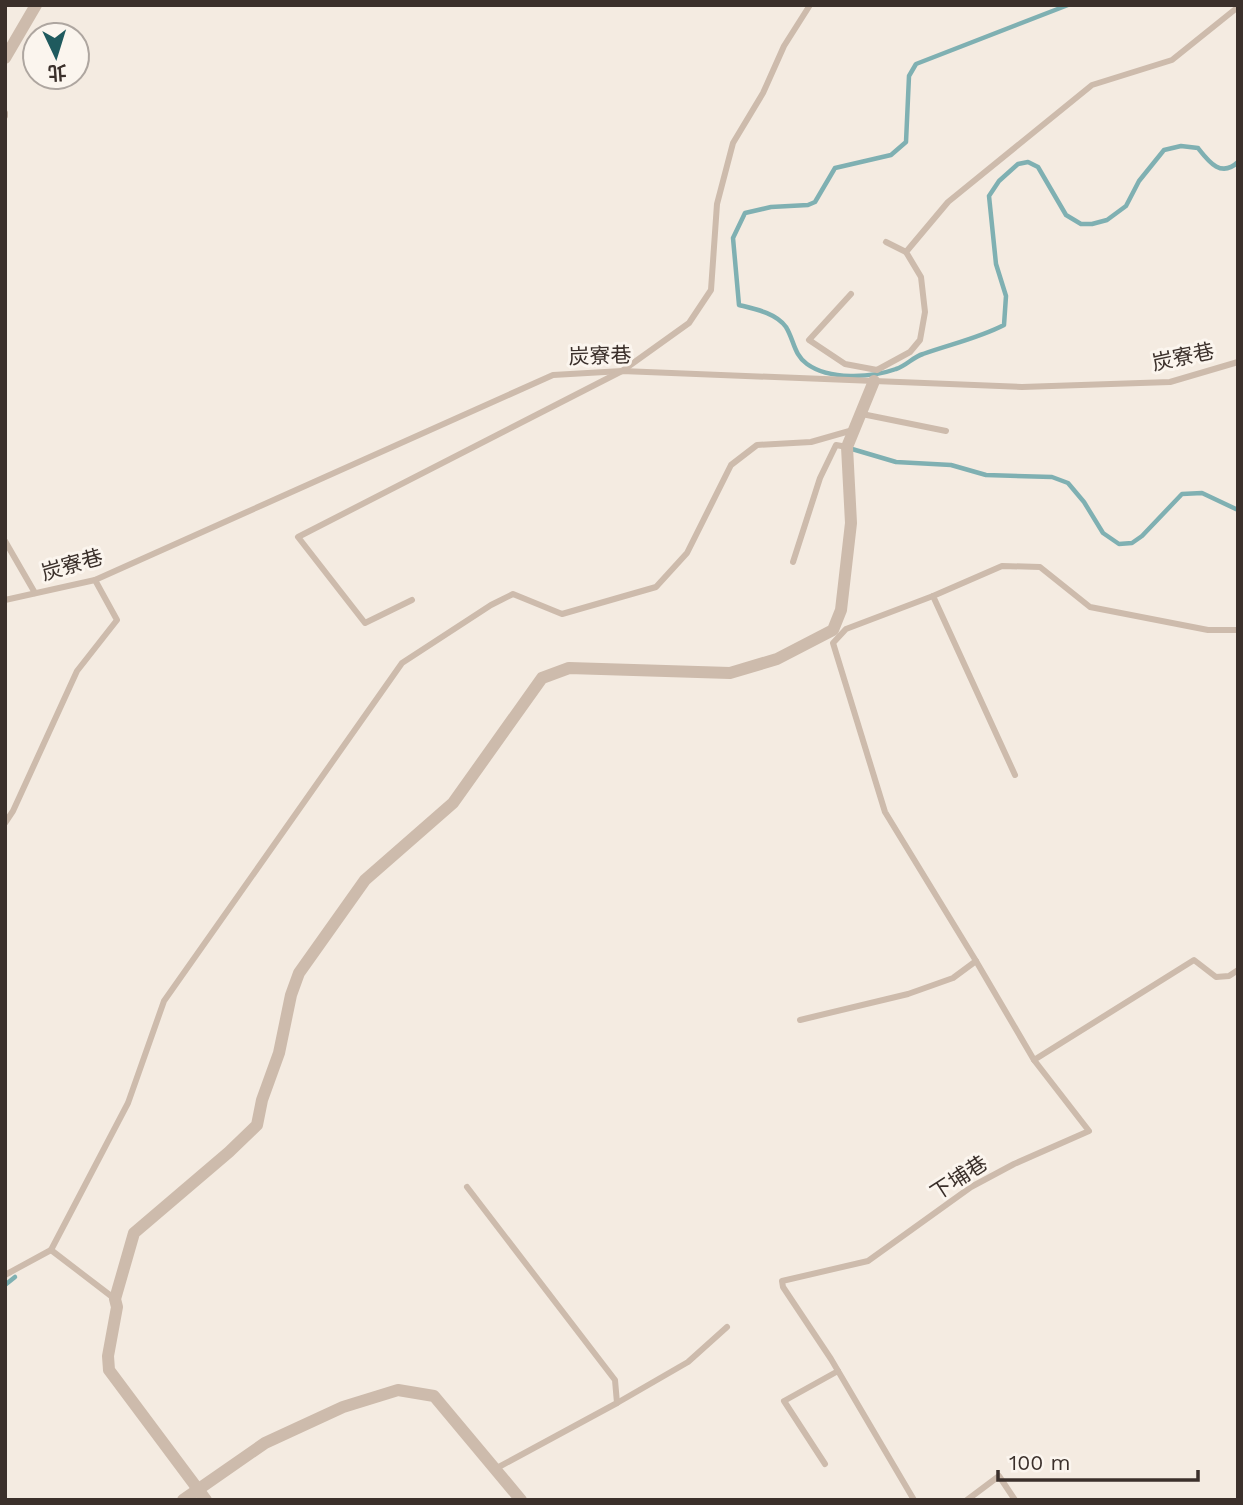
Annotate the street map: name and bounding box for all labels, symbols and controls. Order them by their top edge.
north arrow [21,21,91,91]
text: 北 [47,60,67,85]
street label: 炭寮巷 [1149,338,1216,375]
street label: 炭寮巷 [568,342,632,369]
street label: 炭寮巷 [38,544,106,585]
street label: 下埔巷 [926,1150,992,1205]
scale bar [998,1438,1198,1482]
text: 100 m [1009,1450,1071,1475]

